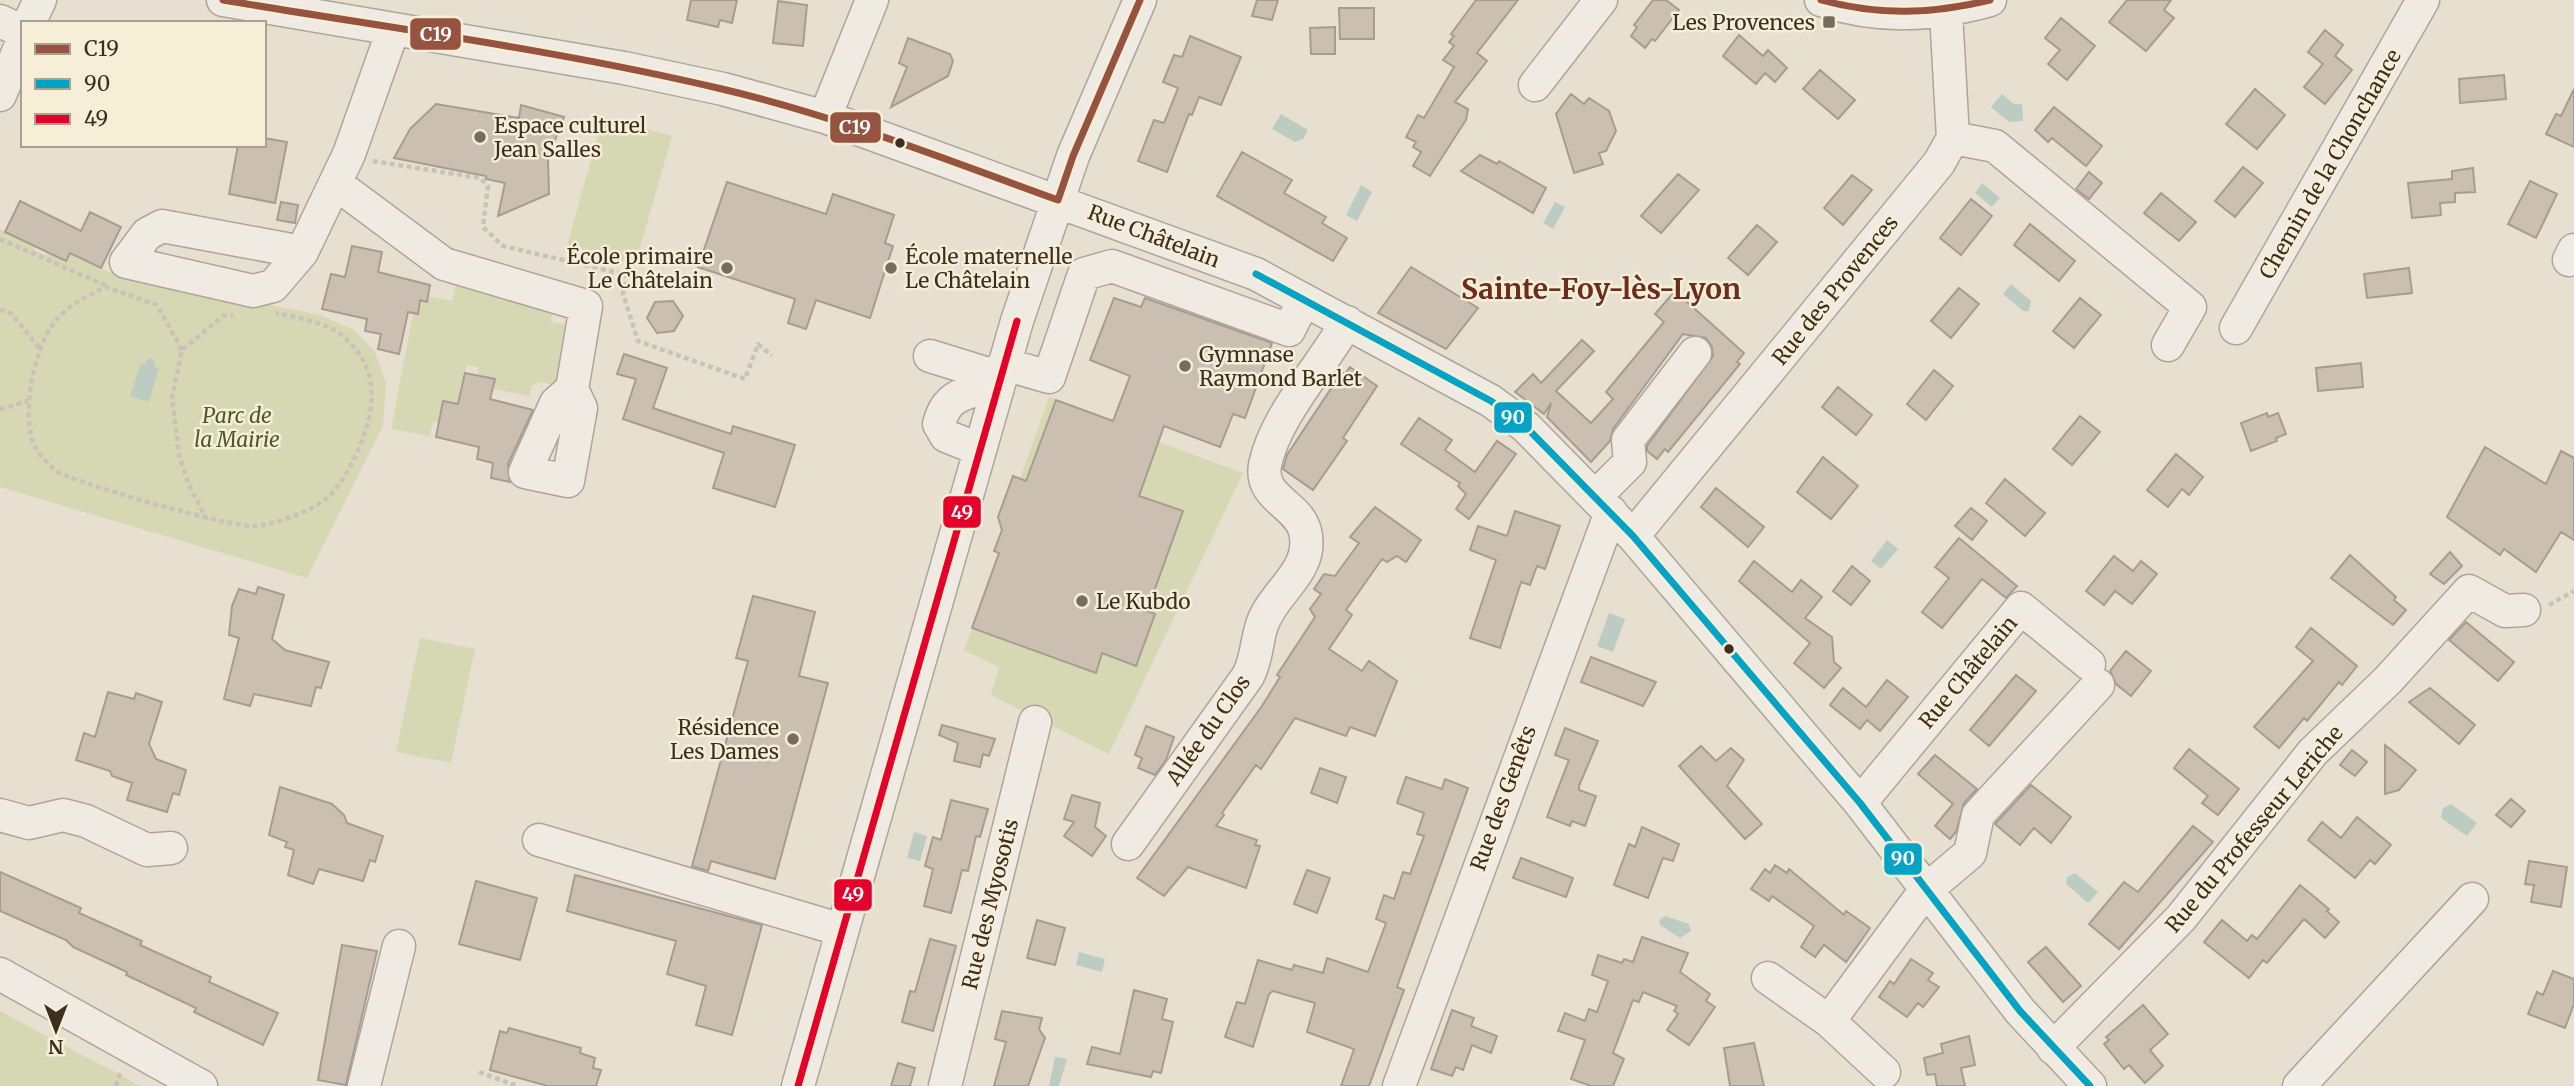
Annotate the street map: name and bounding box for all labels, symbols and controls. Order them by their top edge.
place label: Les Provences [1672,9,1815,36]
marker: Les Provences [1821,14,1837,30]
line badge: C19 [409,17,462,51]
legend [21,21,266,147]
text: C19 [420,22,452,46]
text: C19 [84,35,119,62]
street label: Chemin de la Chonchance [2253,44,2407,284]
text: 90 [84,70,110,97]
text: 49 [84,105,108,132]
line badge: C19 [829,111,882,144]
place label: Espace culturel Jean Salles [493,112,647,163]
text: C19 [839,115,871,139]
marker: Espace culturel Jean Salles [472,129,488,145]
unlabelled marker [893,136,907,150]
street label: Rue Châtelain [1084,198,1224,274]
street label: Rue des Provences [1766,209,1904,371]
place label: École primaire Le Châtelain [567,242,713,294]
place label: École maternelle Le Châtelain [905,242,1072,294]
marker: École primaire Le Châtelain [719,260,735,276]
marker: École maternelle Le Châtelain [883,260,899,276]
district label: Sainte-Foy-lès-Lyon [1461,271,1741,307]
place label: Gymnase Raymond Barlet [1199,341,1362,392]
marker: Gymnase Raymond Barlet [1177,358,1193,374]
line badge: 90 [1493,401,1533,434]
park label: Parc de la Mairie [194,402,280,453]
text: 90 [1501,405,1525,429]
line badge: 49 [942,495,982,529]
text: 49 [951,500,973,524]
place label: Le Kubdo [1096,588,1191,615]
marker: Le Kubdo [1074,593,1090,609]
street label: Rue Châtelain [1913,610,2023,734]
unlabelled marker [1722,642,1736,656]
street label: Allée du Clos [1159,669,1256,791]
place label: Résidence Les Dames [670,714,779,765]
street label: Rue du Professeur Leriche [2159,720,2349,938]
street label: Rue des Genêts [1464,722,1542,874]
marker: Résidence Les Dames [785,731,801,747]
street label: Rue des Myosotis [956,816,1024,992]
line badge: 90 [1883,842,1923,876]
text: 90 [1891,846,1915,870]
line badge: 49 [833,878,873,912]
text: 49 [842,882,864,906]
north arrow [21,995,91,1065]
text: N [48,1035,64,1059]

